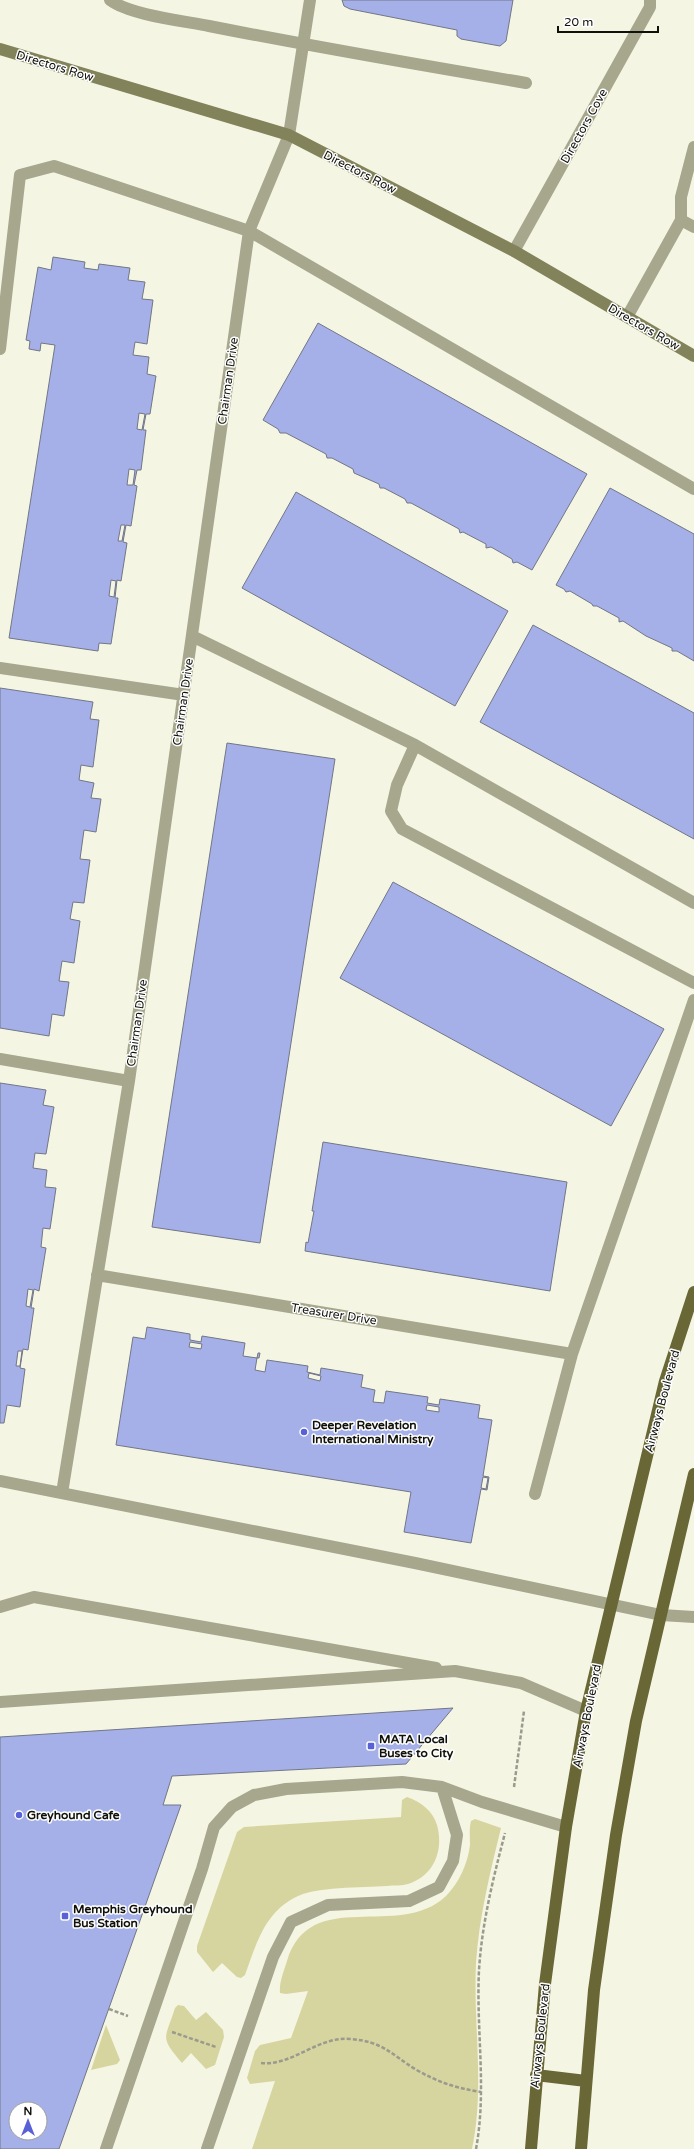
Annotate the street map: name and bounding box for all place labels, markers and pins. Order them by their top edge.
place label: Deeper Revelation International Ministry [312,1418,434,1447]
marker: Deeper Revelation International Ministry [299,1427,309,1437]
place label: MATA Local Buses to City [379,1732,454,1761]
marker: MATA Local Buses to City [366,1741,376,1751]
place label: Greyhound Cafe [27,1808,120,1823]
marker: Greyhound Cafe [14,1810,24,1820]
place label: Memphis Greyhound Bus Station [73,1902,192,1930]
marker: Memphis Greyhound Bus Station [60,1911,70,1921]

